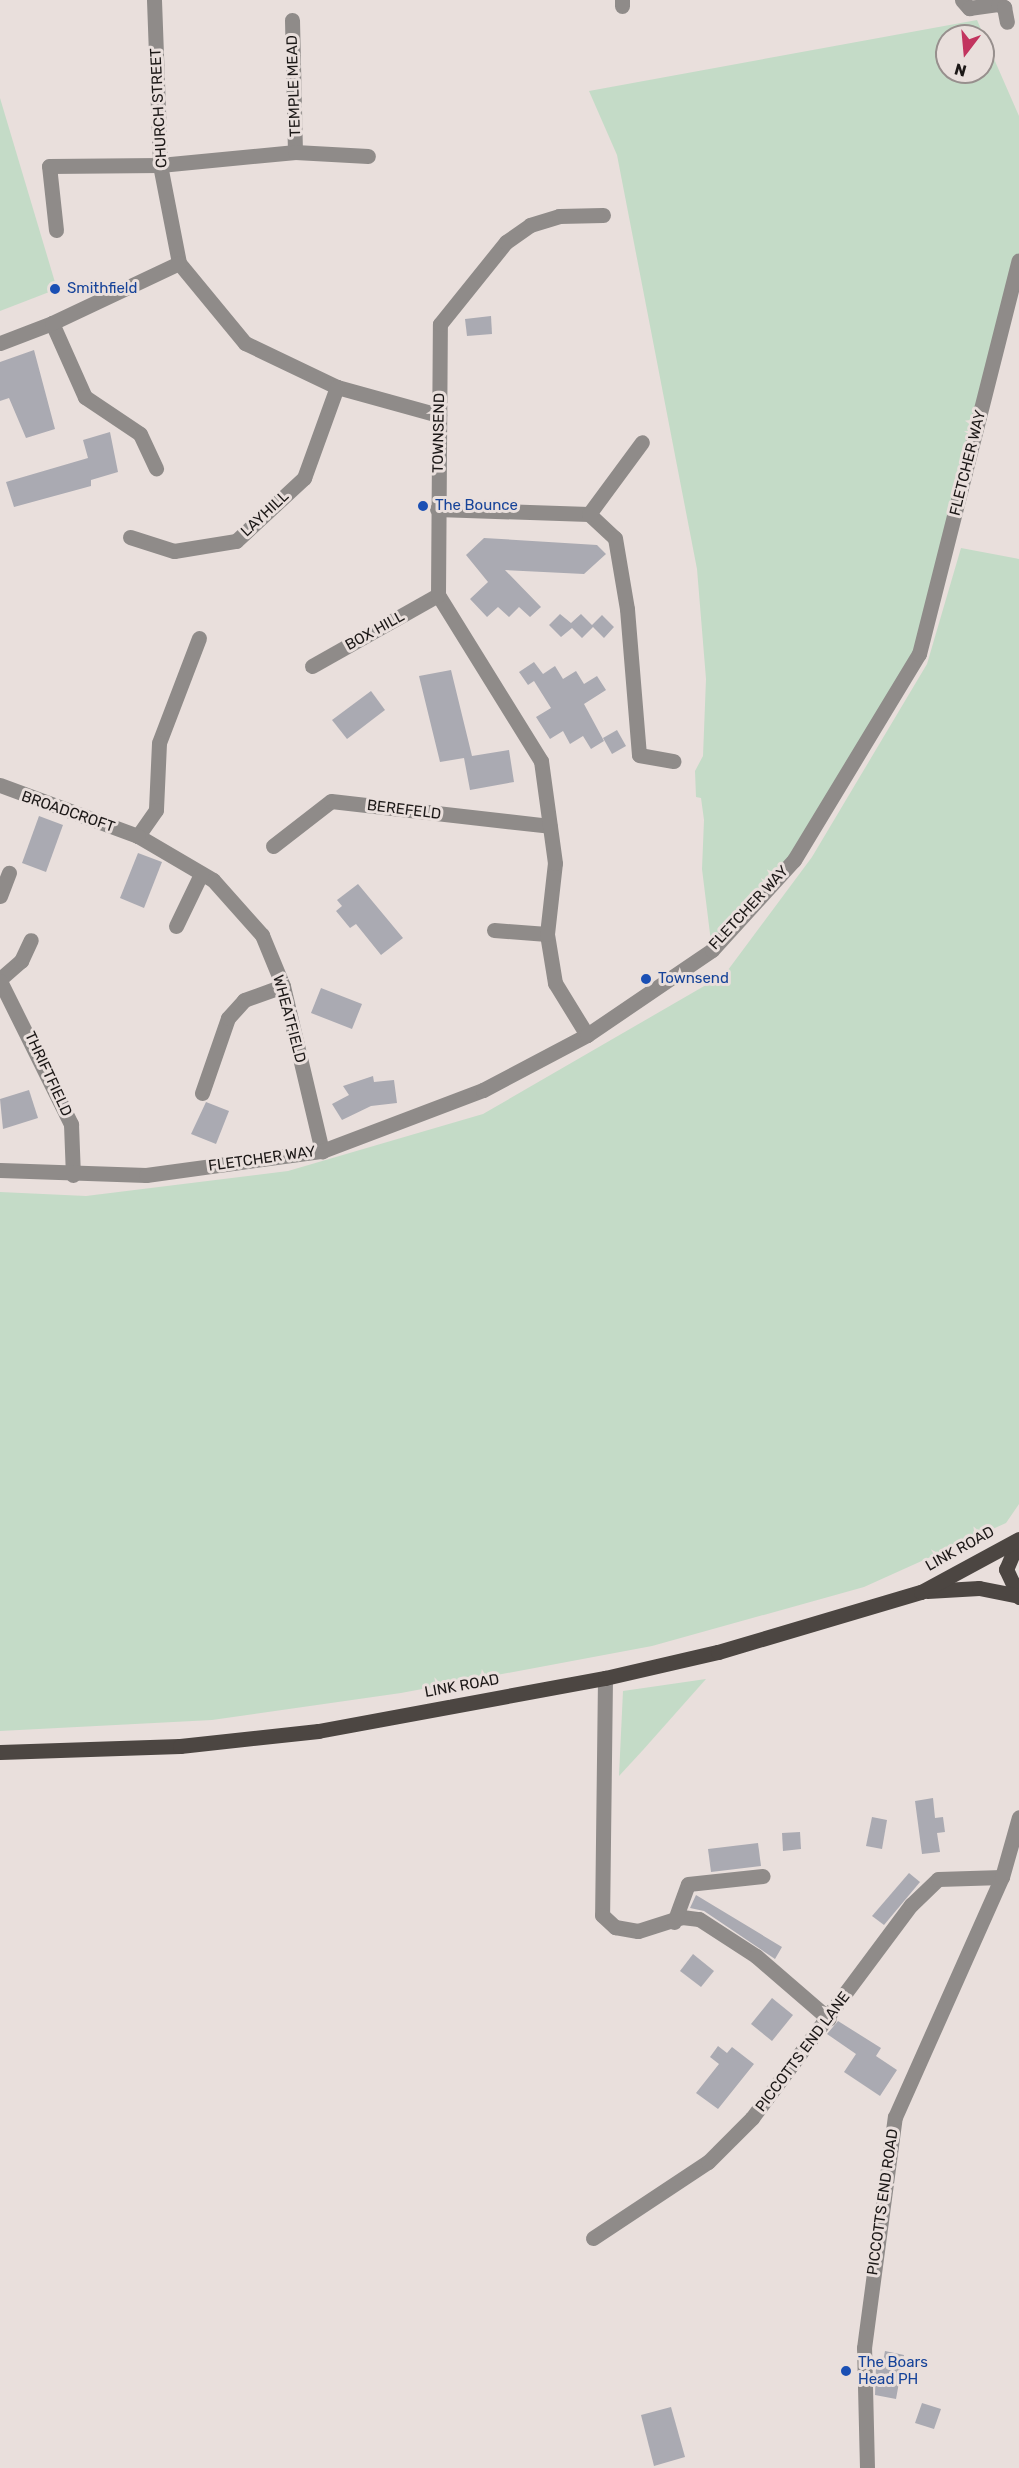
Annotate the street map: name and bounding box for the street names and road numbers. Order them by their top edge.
street label: TEMPLE MEAD [283,35,305,137]
street label: CHURCH STREET [147,48,171,168]
street label: TOWNSEND [429,393,449,473]
street label: FLETCHER WAY [946,408,990,518]
street label: LAYHILL [237,487,293,541]
street label: BOX HILL [342,607,408,655]
street label: BROADCROFT [19,788,117,836]
street label: BEREFELD [366,797,442,823]
street label: FLETCHER WAY [705,862,793,954]
street label: WHEATFIELD [269,973,309,1065]
street label: THRIFTFIELD [21,1029,75,1119]
street label: FLETCHER WAY [207,1143,317,1175]
street label: LINK ROAD [922,1523,998,1575]
street label: LINK ROAD [423,1671,501,1701]
street label: PICCOTTS END LANE [752,1988,854,2116]
street label: PICCOTTS END ROAD [864,2128,902,2276]

